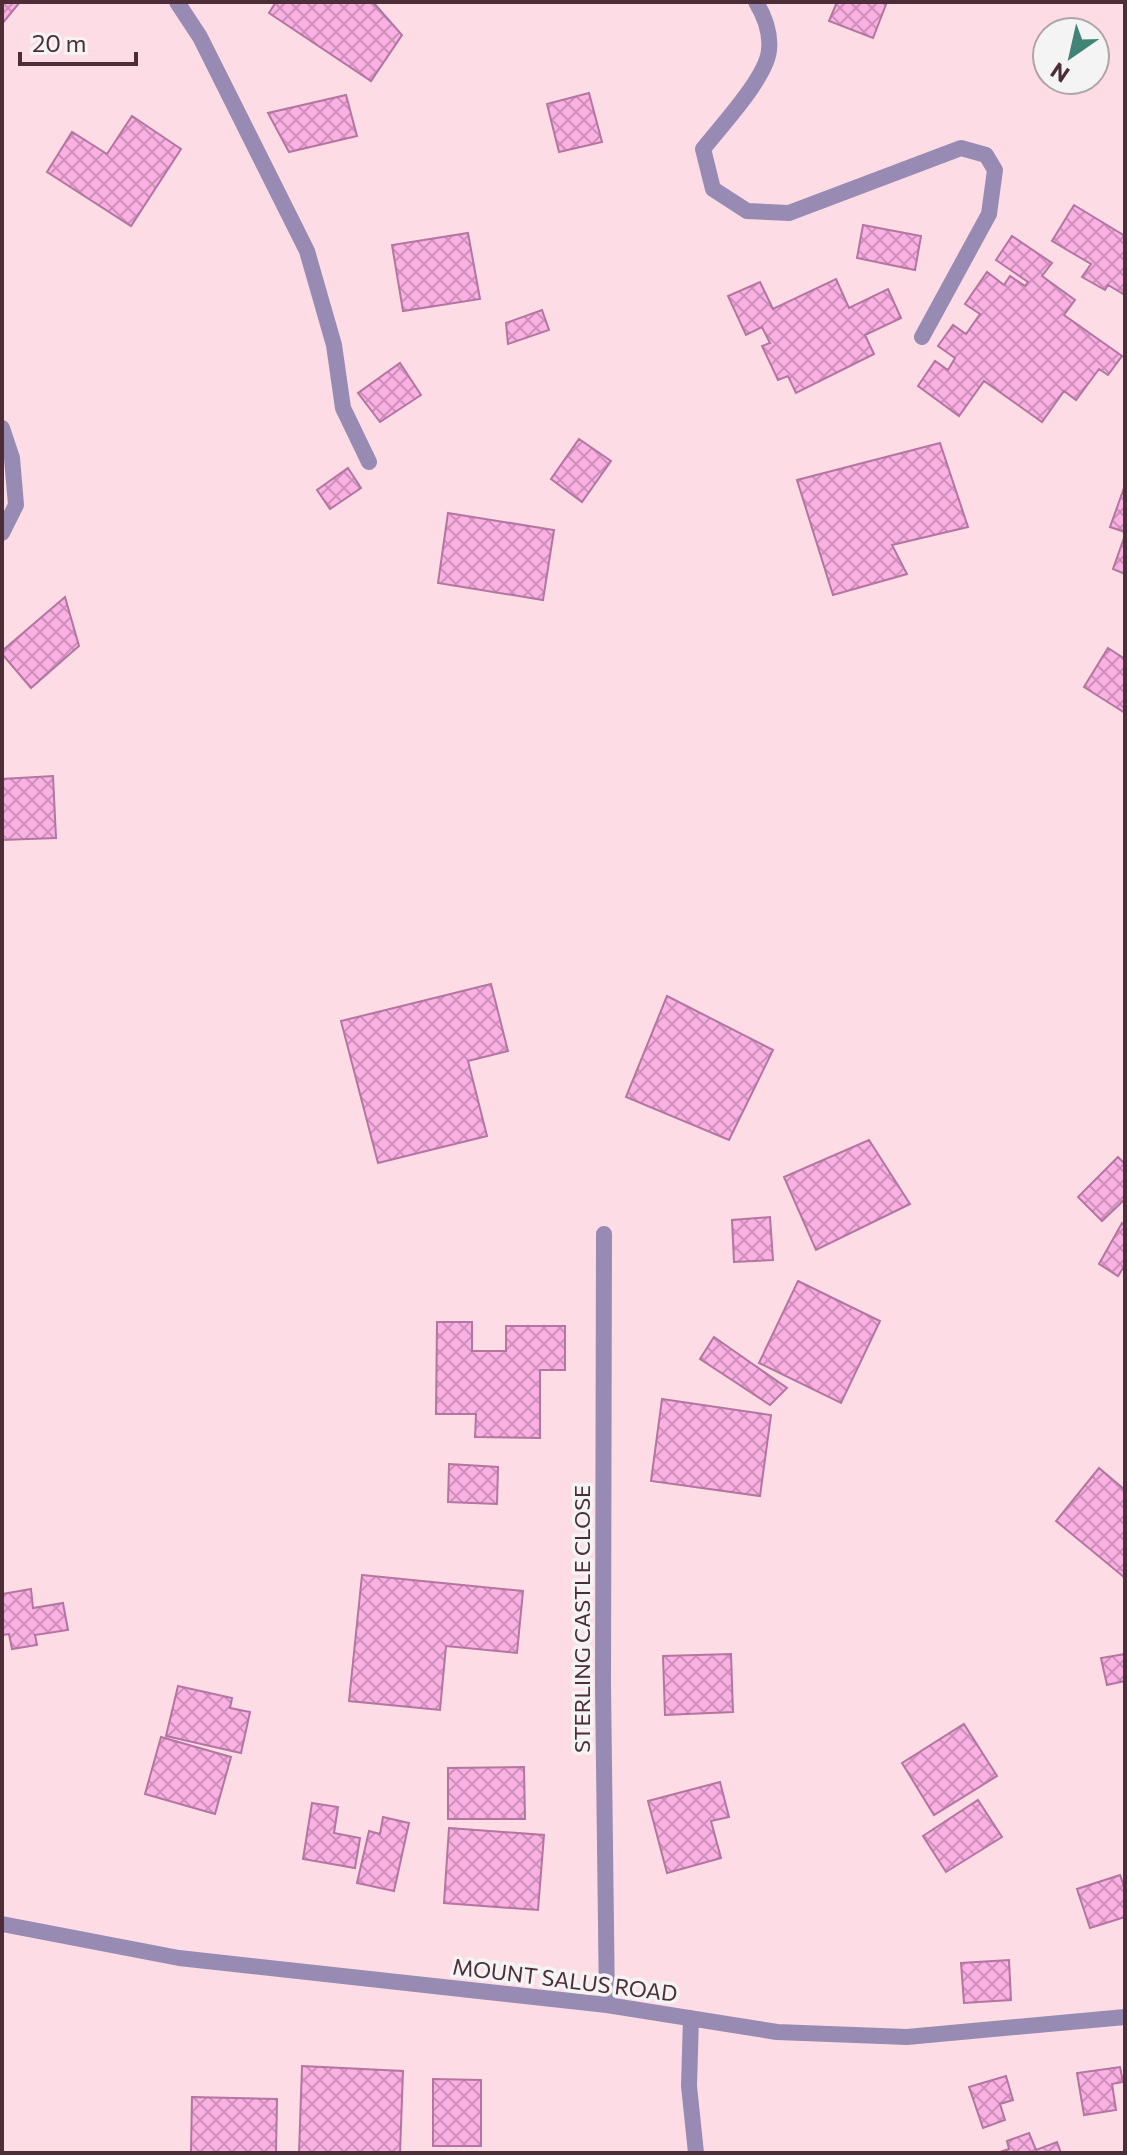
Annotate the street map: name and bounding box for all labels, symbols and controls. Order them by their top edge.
scale bar [20,16,136,66]
north arrow [1031,16,1111,96]
text: 20 m [32,28,86,57]
text: N [1045,57,1074,89]
street label: STERLING CASTLE CLOSE [568,1485,595,1753]
street label: MOUNT SALUS ROAD [451,1952,679,2007]

